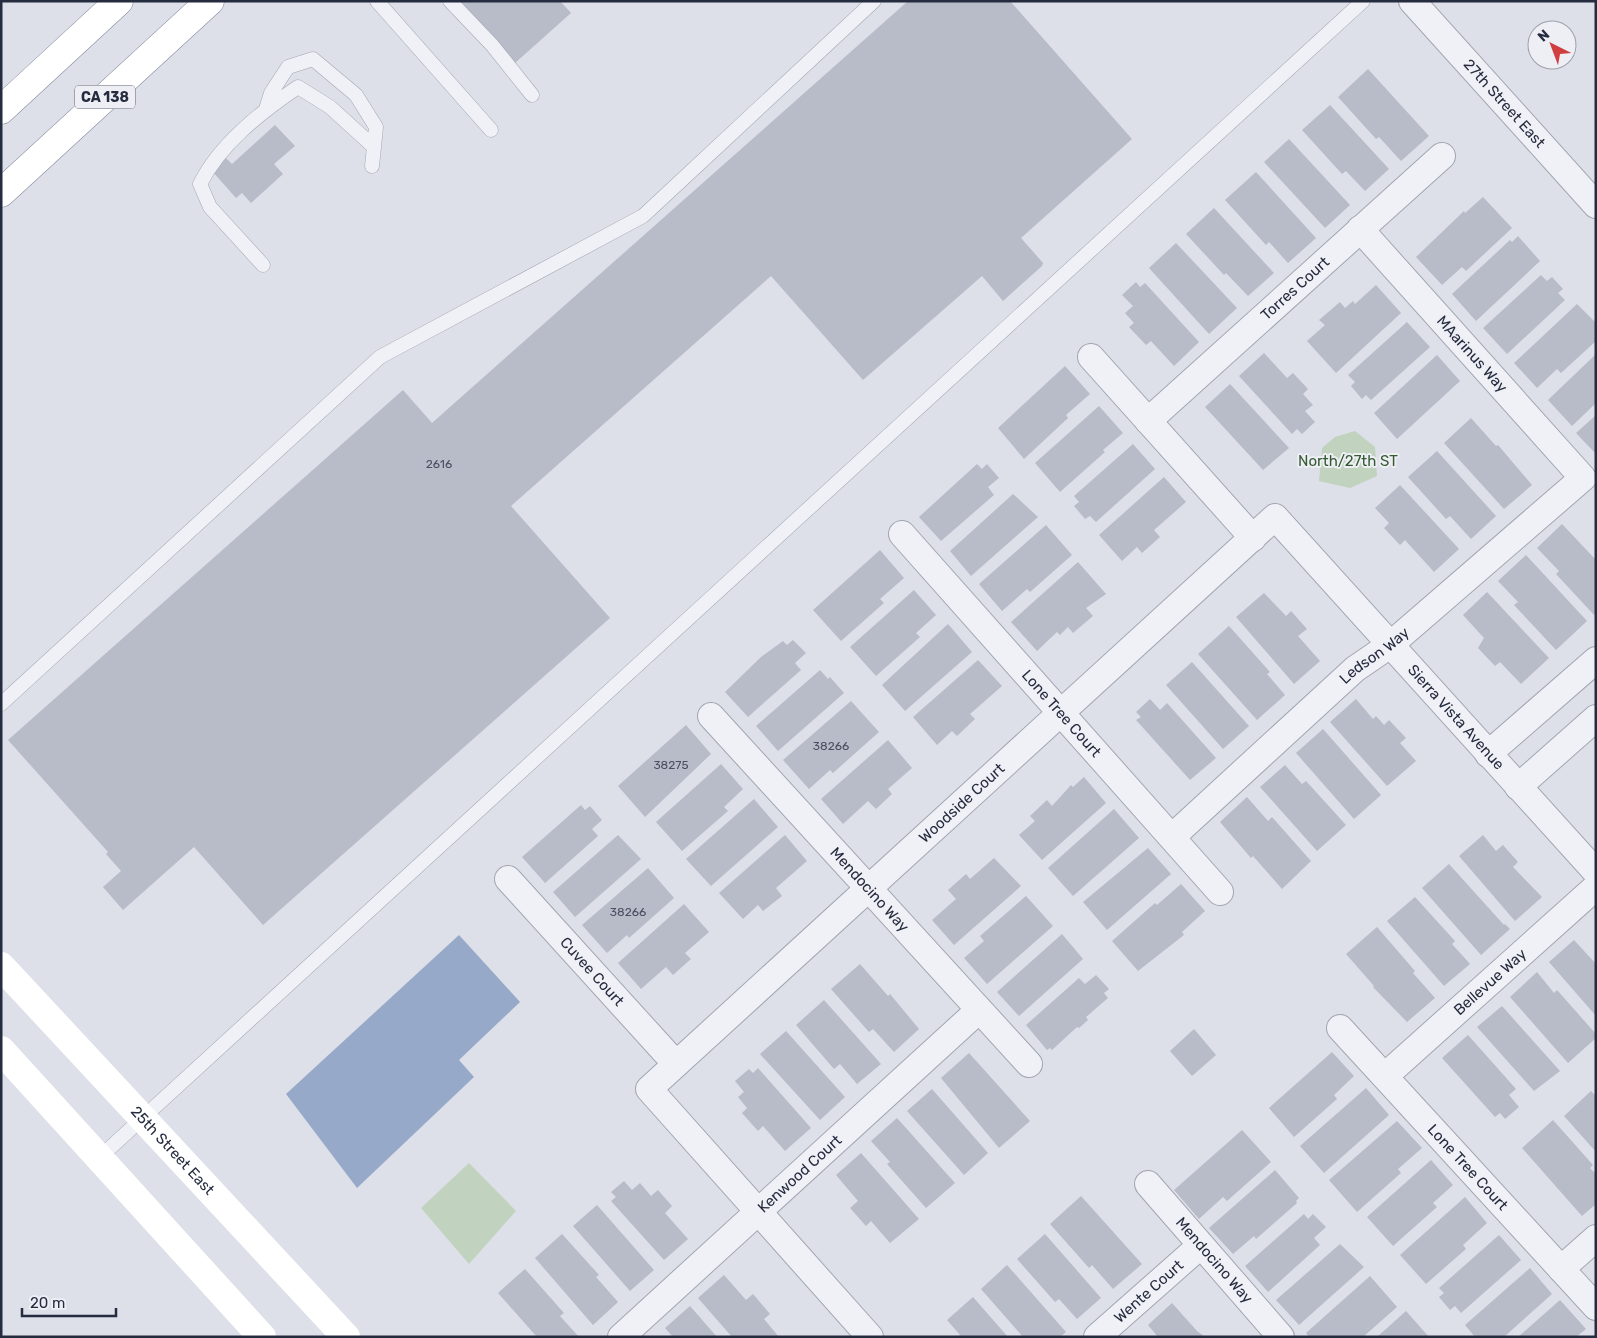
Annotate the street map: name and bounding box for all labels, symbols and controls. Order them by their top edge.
north arrow [1527,20,1577,70]
text: N [1534,26,1553,45]
street label: 27th Street East [1460,55,1549,152]
road number: CA 138 [75,85,135,108]
street label: Torres Court [1257,253,1333,324]
street label: MAarinus Way [1433,312,1511,396]
park label: North/27th ST [1298,452,1398,470]
house number: 2616 [426,457,452,471]
street label: Ledson Way [1336,624,1413,688]
street label: Sierra Vista Avenue [1404,661,1508,773]
street label: Lone Tree Court [1018,666,1105,761]
house number: 38266 [813,739,849,753]
house number: 38275 [653,758,689,772]
street label: Woodside Court [915,759,1008,847]
street label: Mendocino Way [826,843,913,935]
house number: 38266 [610,905,646,919]
street label: Cuvee Court [556,933,628,1010]
street label: Bellevue Way [1450,945,1530,1019]
street label: 25th Street East [127,1103,218,1199]
street label: Lone Tree Court [1424,1120,1512,1214]
street label: Kenwood Court [754,1131,845,1216]
street label: Mendocino Way [1172,1214,1257,1307]
street label: Wente Court [1110,1256,1187,1327]
scale bar [22,1286,116,1318]
text: 20 m [30,1294,65,1312]

